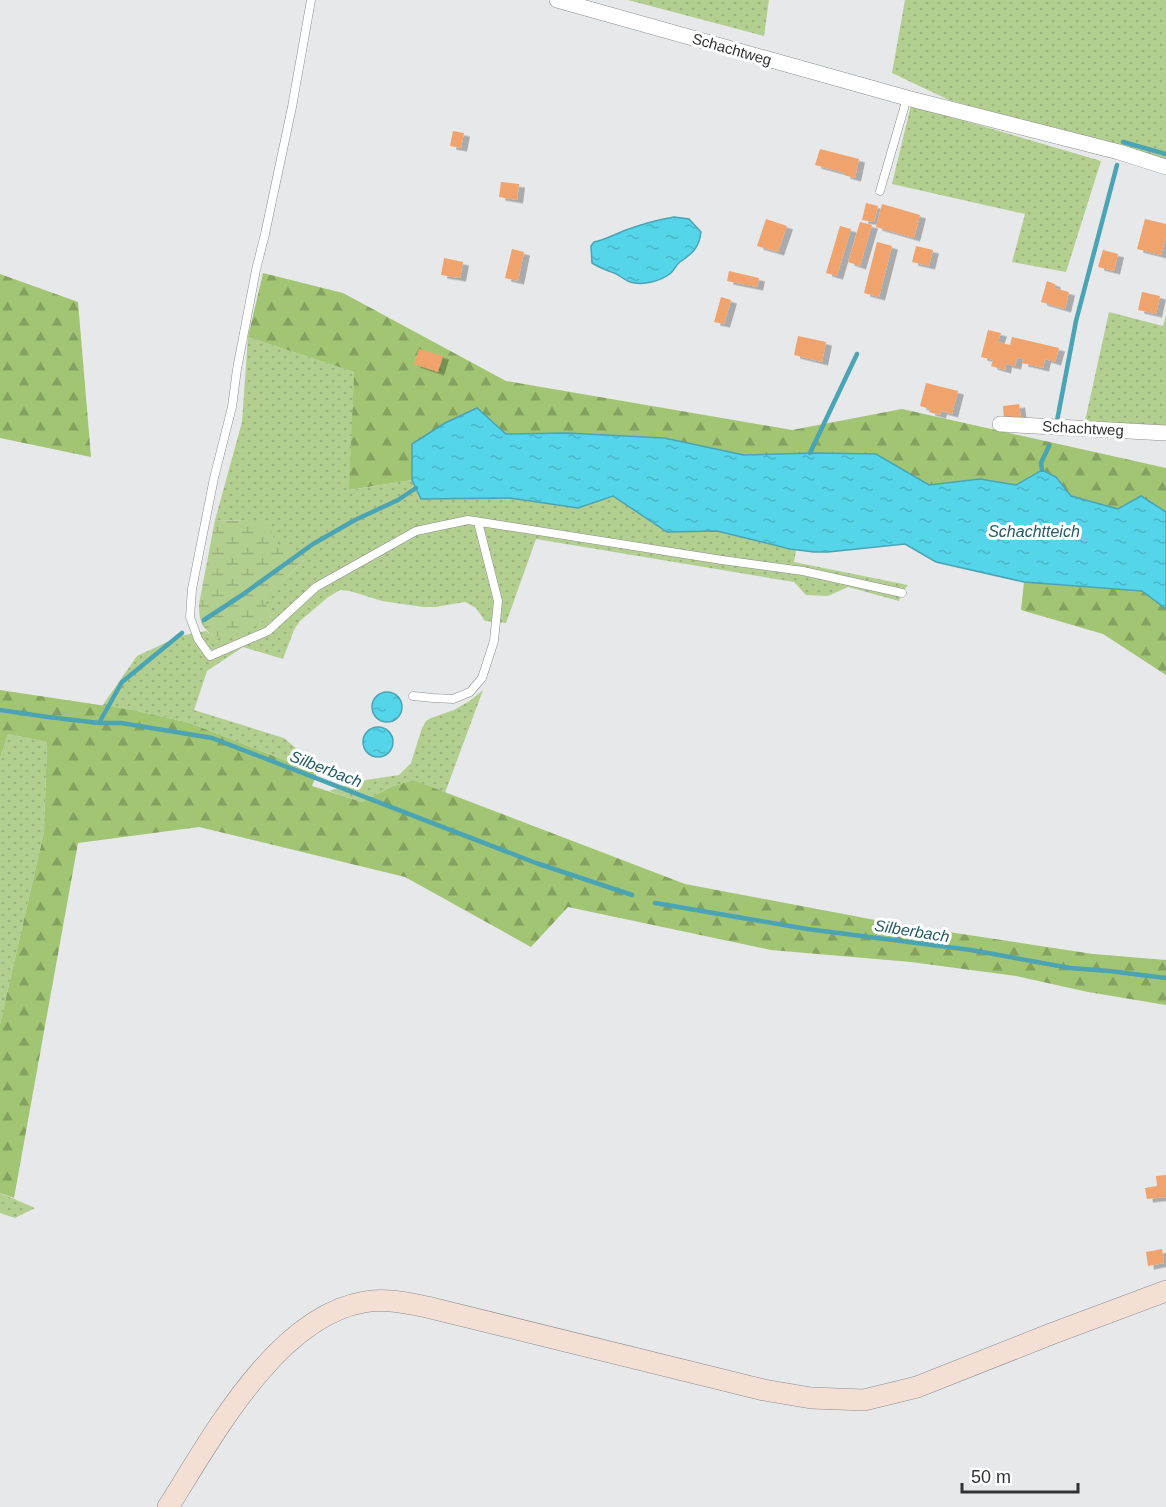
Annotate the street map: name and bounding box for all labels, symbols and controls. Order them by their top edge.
street label: Schachtweg [690,30,774,68]
street label: Schachtweg [1042,417,1124,439]
water label: Schachtteich [988,523,1080,540]
water label: Silberbach [288,748,364,791]
water label: Silberbach [873,917,951,945]
scale bar [962,1456,1078,1494]
text: 50 m [971,1467,1011,1487]

